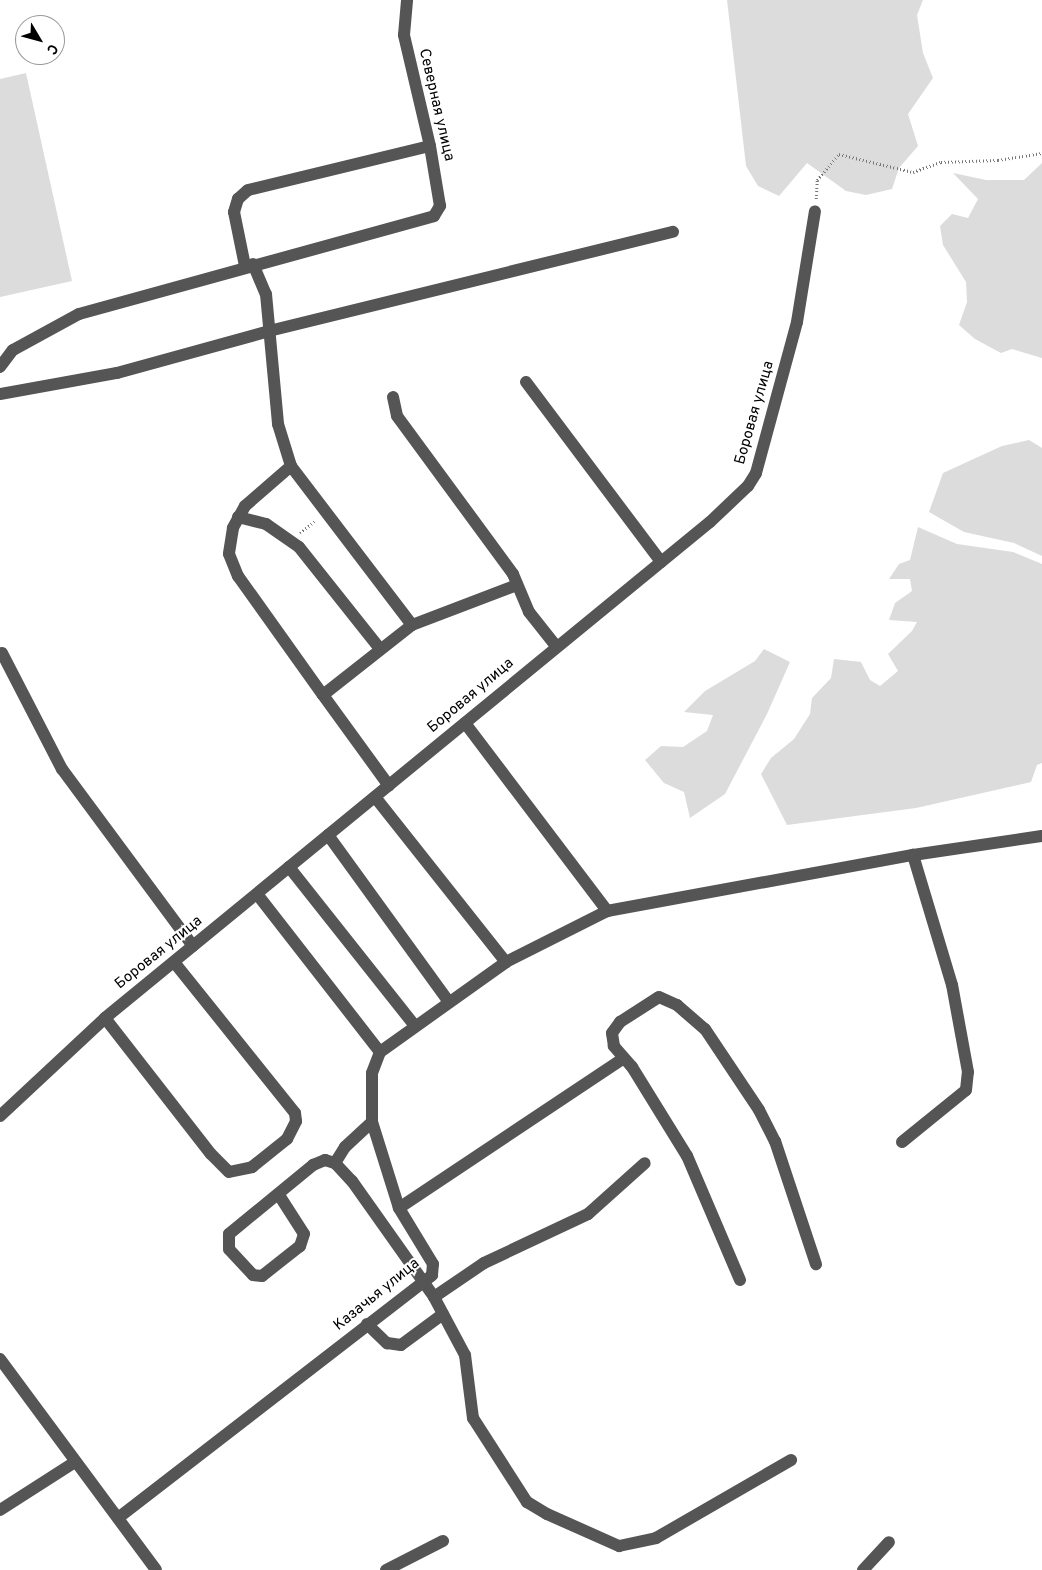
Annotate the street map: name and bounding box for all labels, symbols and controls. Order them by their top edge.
north arrow [15,15,65,65]
text: С [42,40,61,57]
street label: Северная улица [414,47,458,163]
street label: Боровая улица [732,359,778,467]
street label: Боровая улица [424,655,518,737]
street label: Боровая улица [112,912,206,994]
street label: Казачья улица [330,1255,424,1335]

